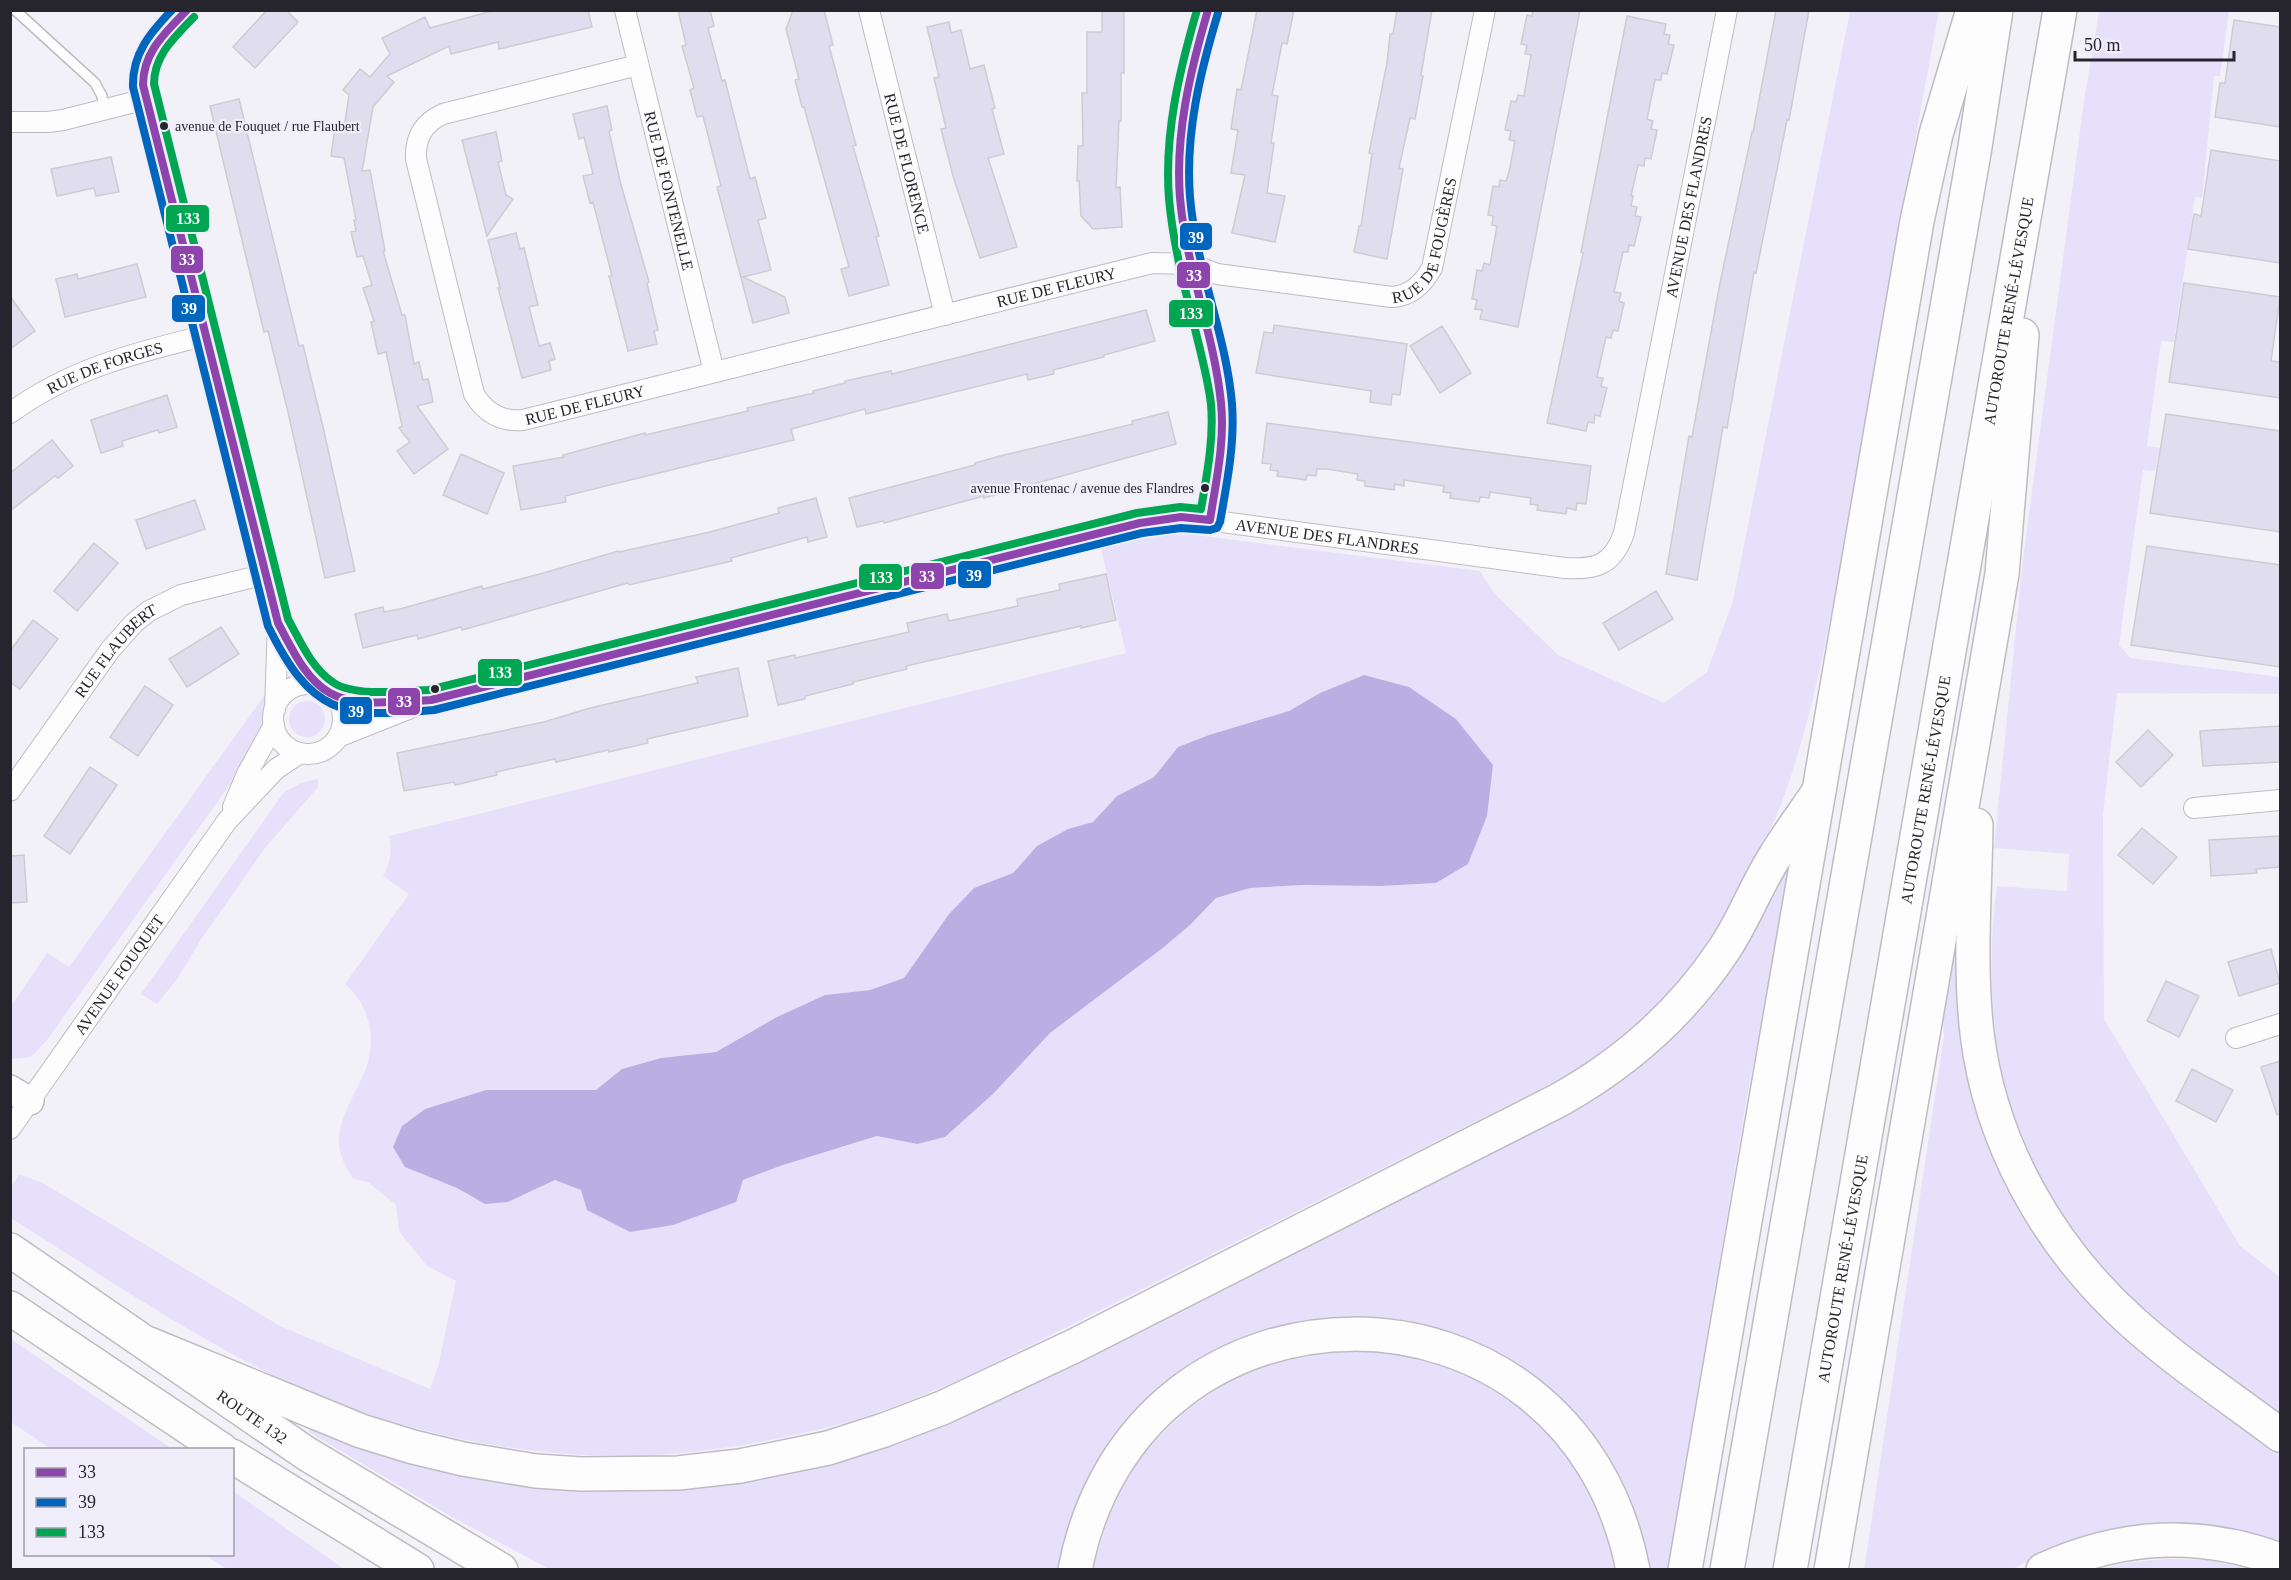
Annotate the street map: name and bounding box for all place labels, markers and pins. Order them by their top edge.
place label: avenue de Fouquet / rue Flaubert [175,119,360,134]
marker: avenue de Fouquet / rue Flaubert [158,120,170,132]
place label: avenue Frontenac / avenue des Flandres [970,481,1194,496]
marker: avenue Frontenac / avenue des Flandres [1199,482,1211,494]
unlabelled marker [429,683,441,695]

